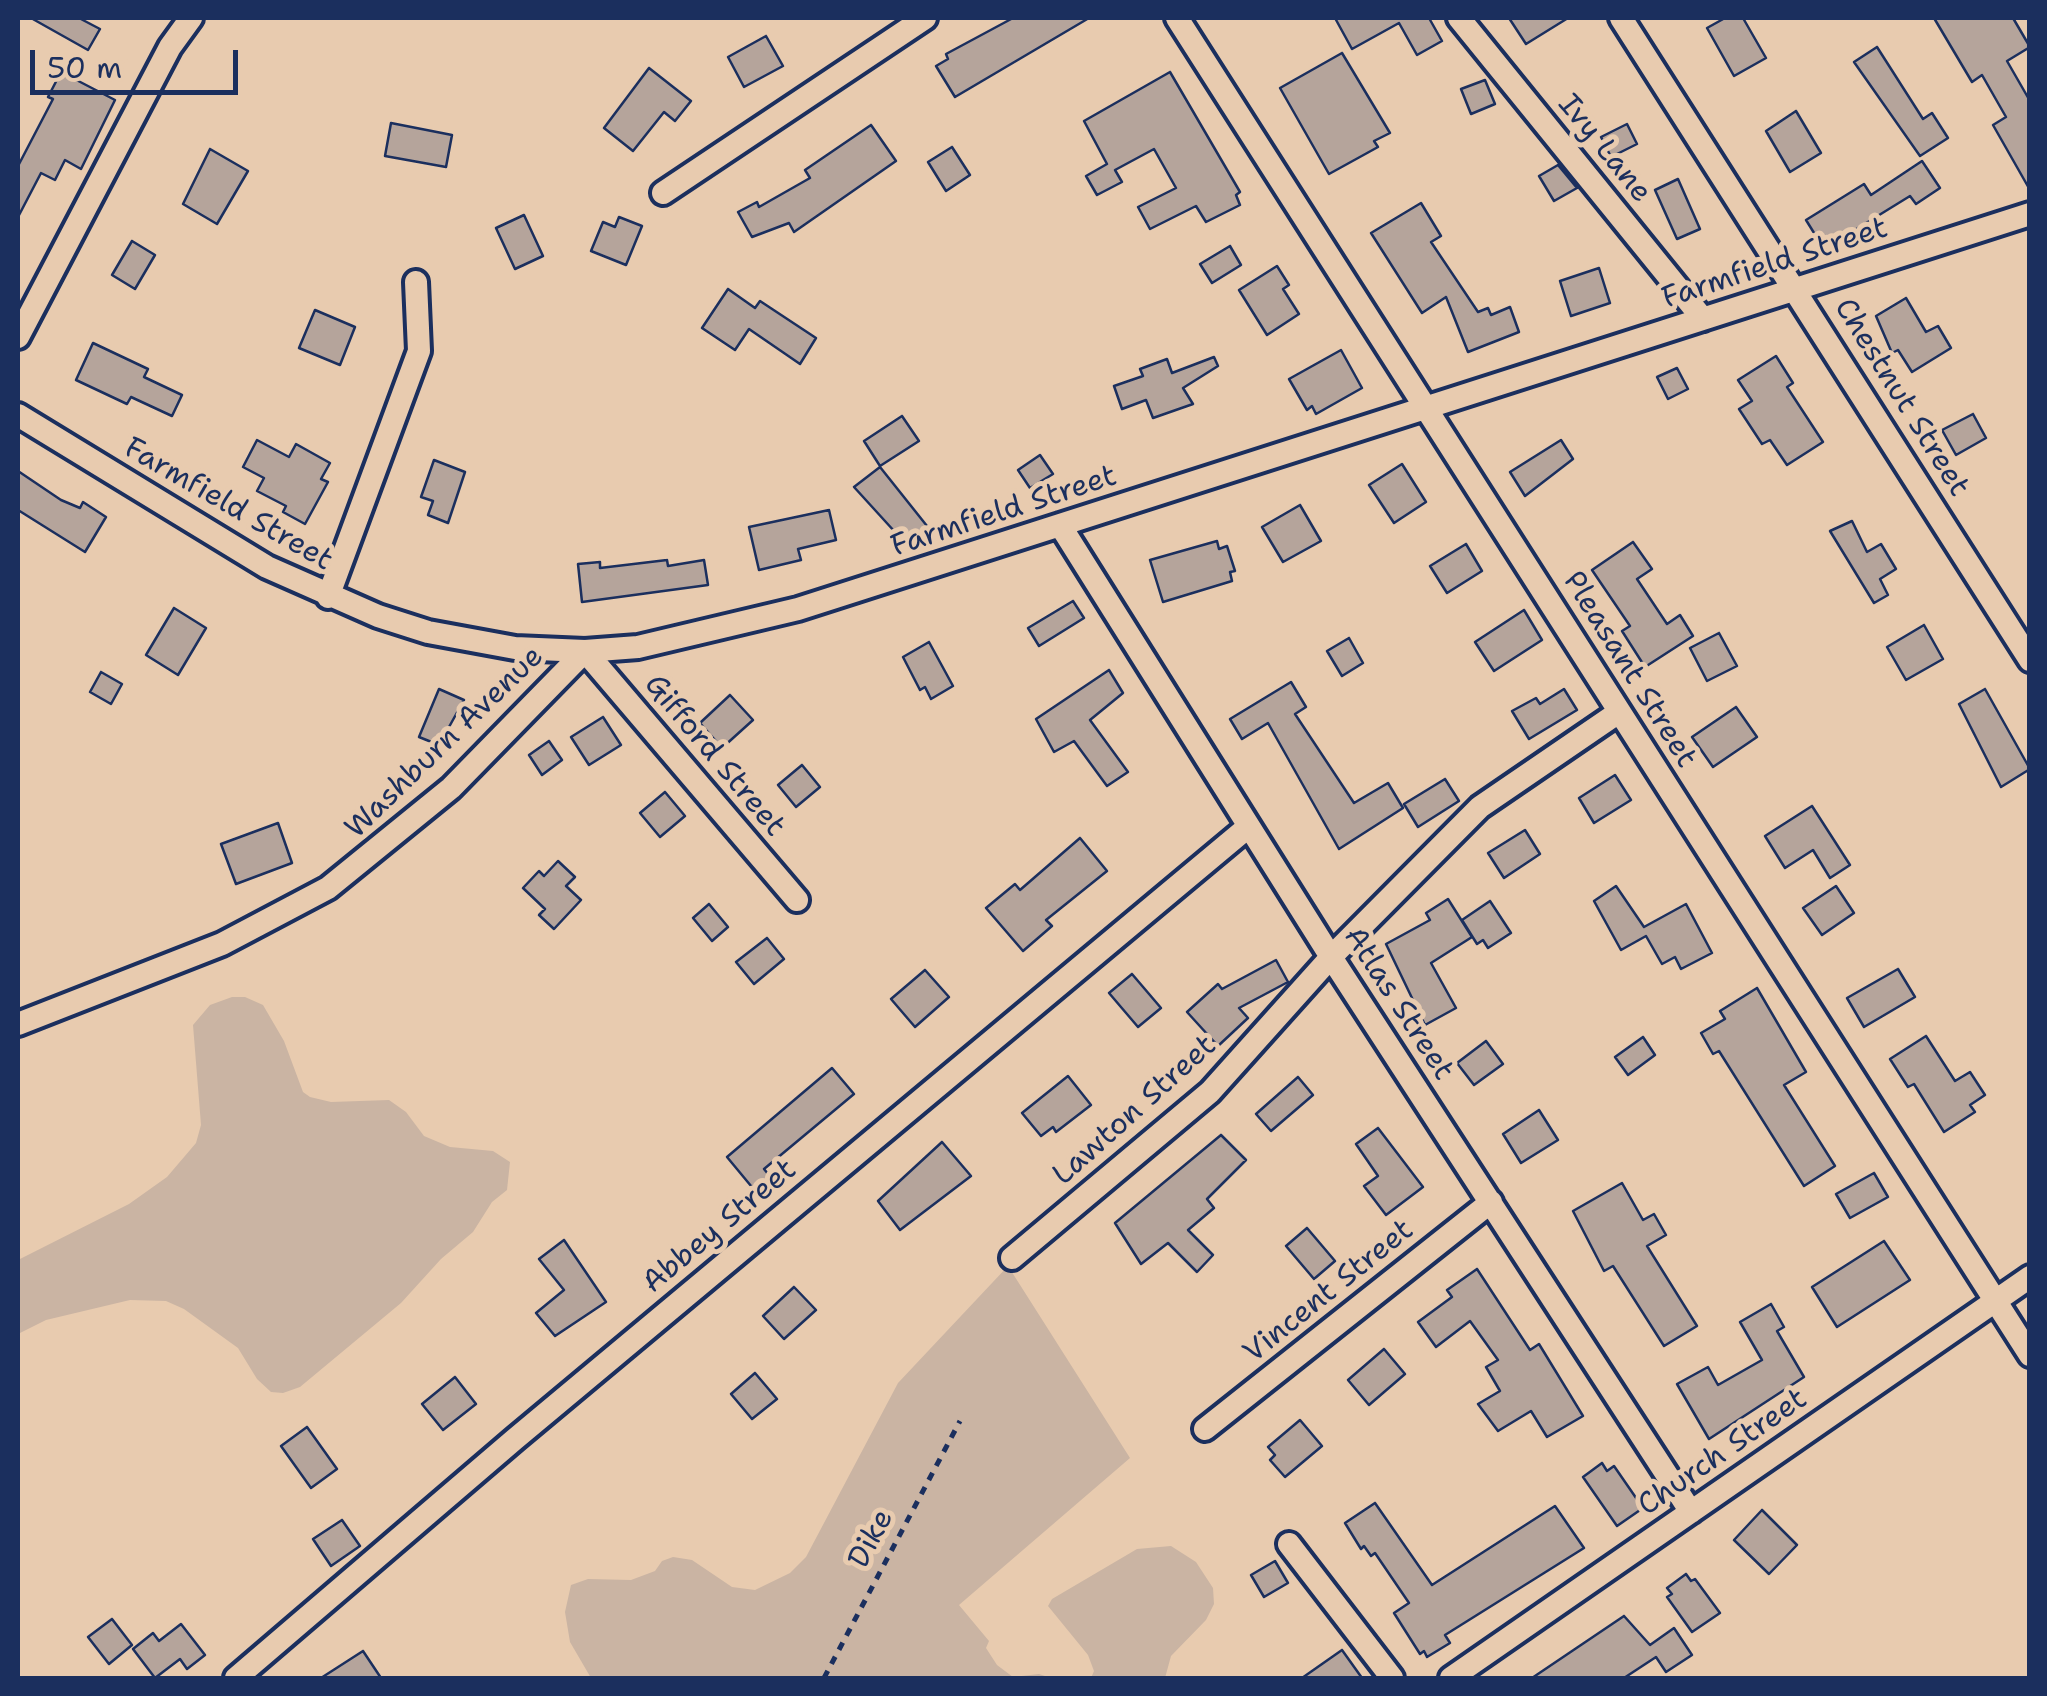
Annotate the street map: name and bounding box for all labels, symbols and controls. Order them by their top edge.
scale bar [35,30,242,92]
text: 50 m [47,47,122,88]
street label: Ivy Lane [1550,88,1658,210]
street label: Farmfield Street [1658,211,1892,317]
street label: Chestnut Street [1826,292,1976,504]
street label: Farmfield Street [117,431,339,579]
street label: Farmfield Street [887,459,1121,565]
street label: Pleasant Street [1554,565,1704,775]
street label: Washburn Avenue [338,639,552,847]
street label: Gifford Street [636,668,792,844]
street label: Atlas Street [1335,921,1461,1087]
street label: Lawton Street [1046,1028,1224,1194]
street label: Abbey Street [636,1152,804,1302]
street label: Vincent Street [1237,1213,1421,1371]
street label: Church Street [1632,1382,1814,1524]
street label: Dike [842,1504,902,1574]

